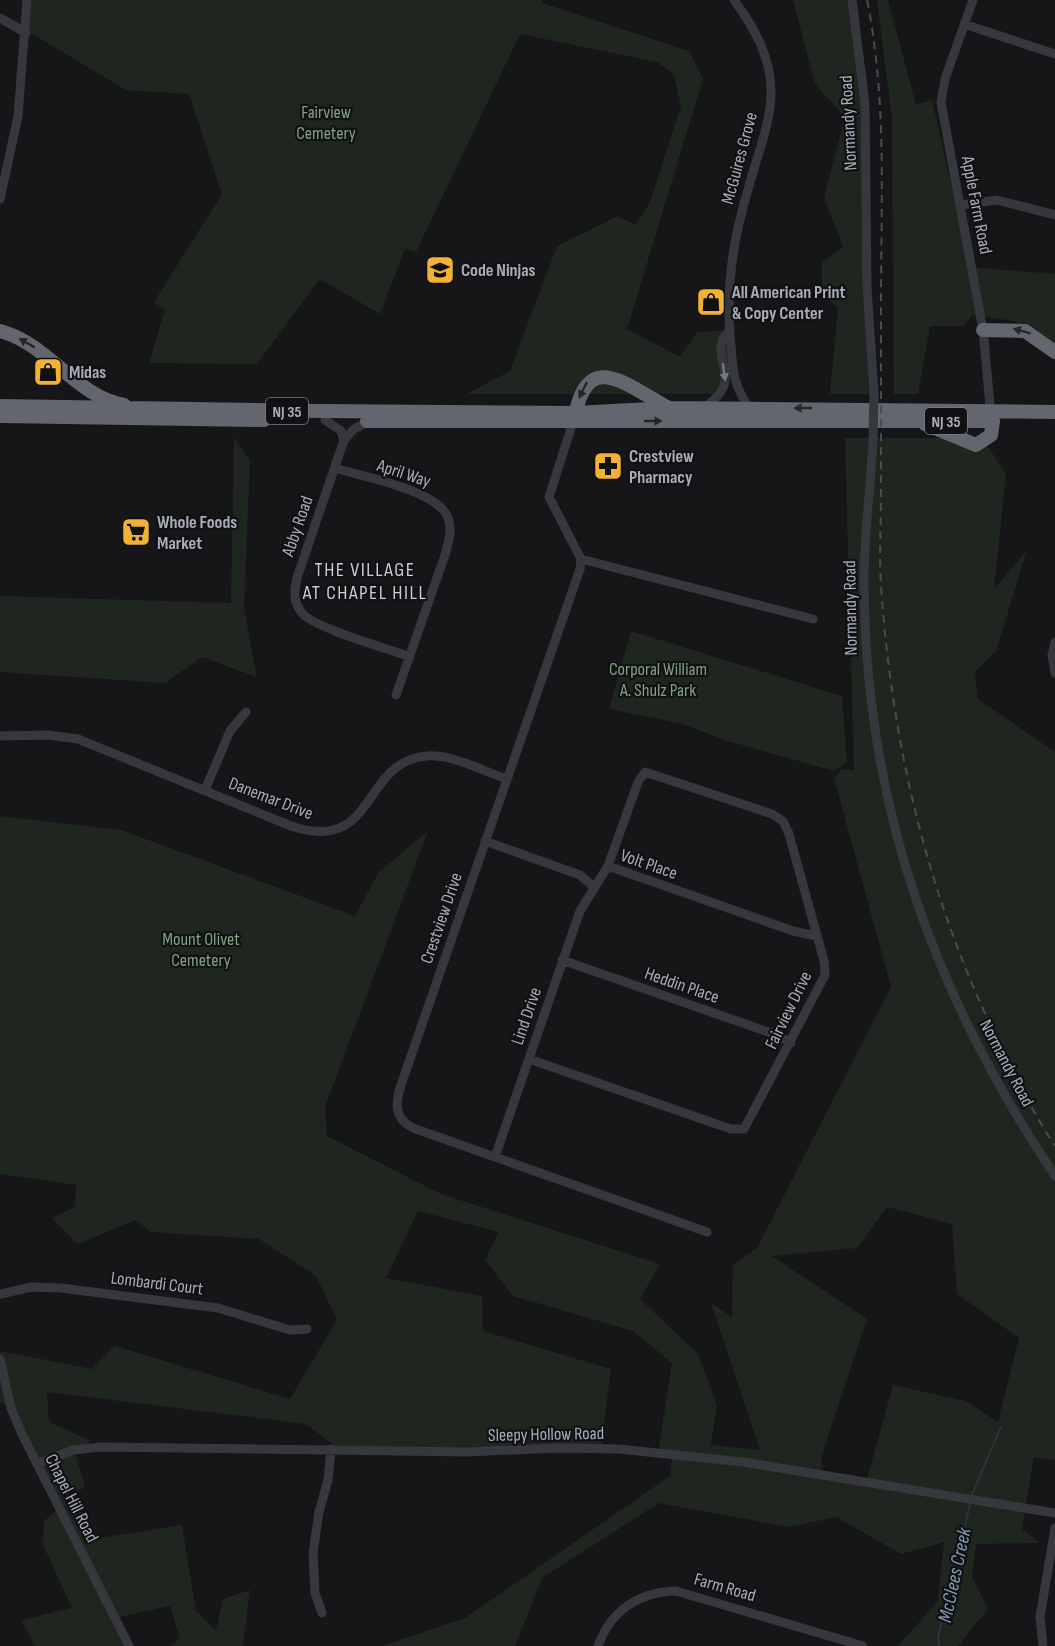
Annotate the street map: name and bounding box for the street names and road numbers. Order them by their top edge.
street label: Normandy Road [836,75,861,171]
street label: McGuires Grove [717,110,762,206]
street label: Apple Farm Road [957,153,996,256]
road number: NJ 35 [266,398,308,424]
road number: NJ 35 [925,408,967,434]
street label: April Way [373,455,433,492]
street label: Abby Road [277,493,318,560]
street label: Normandy Road [839,560,862,656]
street label: Danemar Drive [226,773,316,824]
street label: Volt Place [618,845,680,884]
street label: Crestview Drive [416,870,467,966]
street label: Heddin Place [642,963,722,1008]
street label: Fairview Drive [761,968,816,1053]
street label: Lind Drive [507,985,546,1048]
street label: Normandy Road [975,1016,1038,1110]
street label: Lombardi Court [110,1267,205,1300]
street label: Sleepy Hollow Road [488,1423,604,1446]
street label: Chapel Hill Road [40,1451,103,1546]
street label: Farm Road [692,1569,758,1606]

